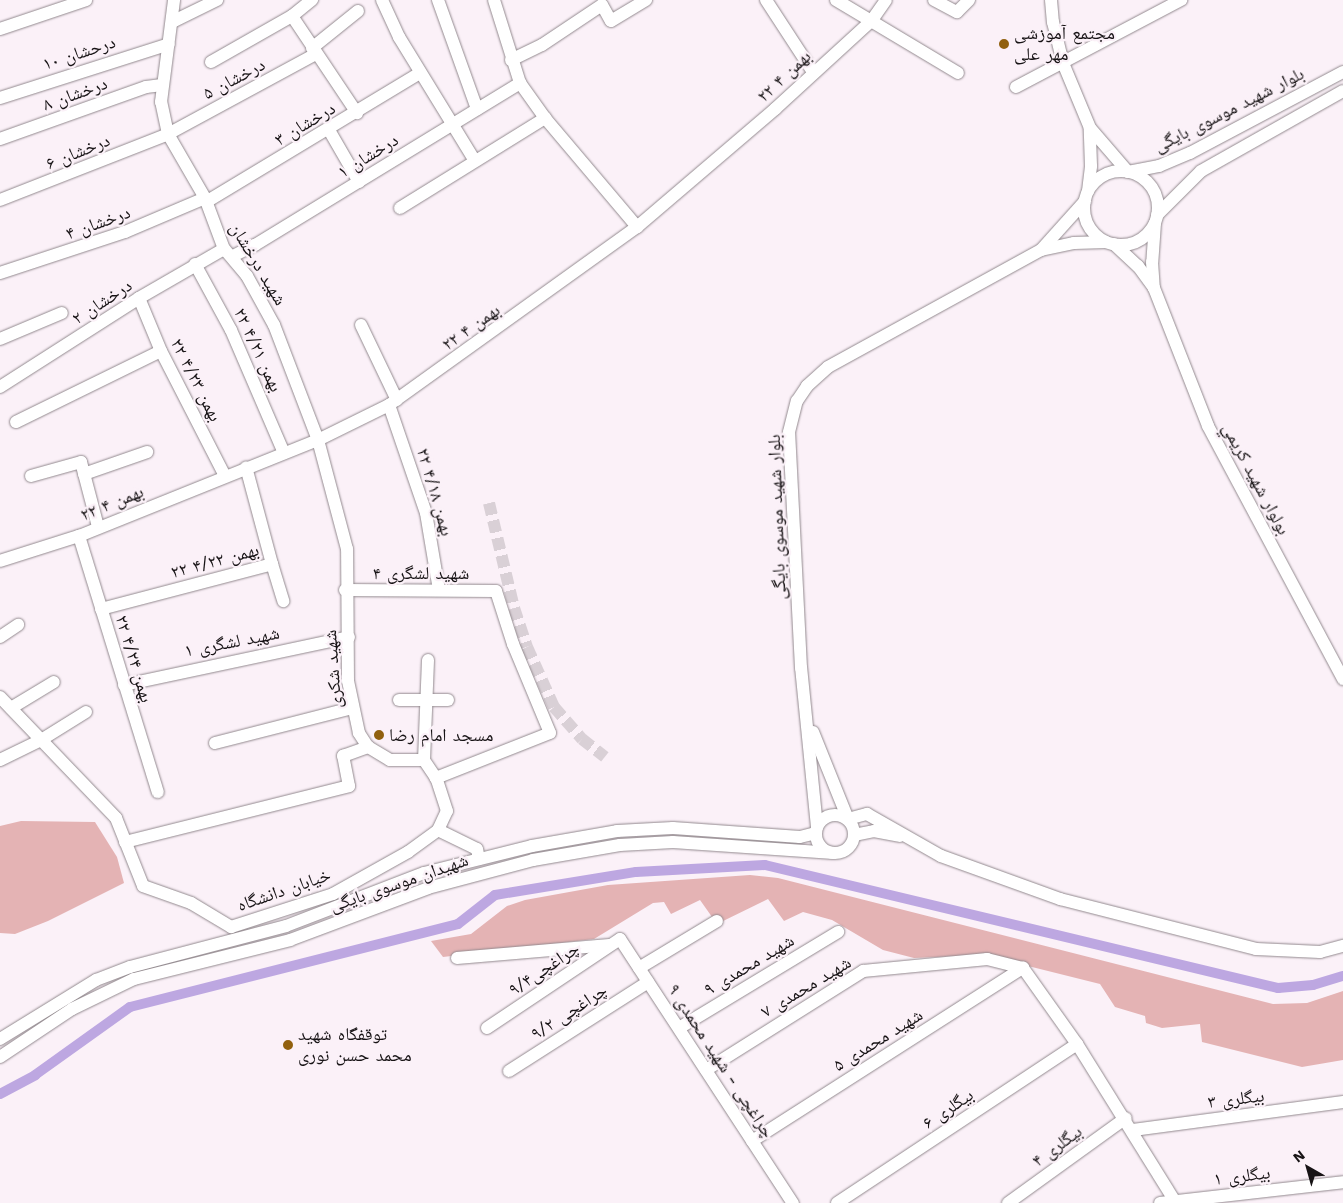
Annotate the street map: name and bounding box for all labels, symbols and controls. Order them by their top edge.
place label: مجتمع آموزشی مهر علی [1014,23,1115,66]
street label: درحشان ۱۰ [40,31,118,75]
marker: مجتمع آموزشی مهر علی [998,38,1010,50]
street label: ۲۲ بهمن ۴ [752,45,816,107]
street label: درخشان ۵ [199,54,269,104]
street label: بلوار شهید موسوی بایگی [1150,63,1308,157]
street label: درخشان ۸ [40,72,110,116]
street label: درخشان ۳ [271,97,339,151]
street label: درخشان ۶ [43,129,113,175]
street label: درخشان ۱ [334,129,402,183]
street label: درخشان ۴ [63,201,133,245]
street label: شهید درخشان [225,219,291,309]
street label: درخشان ۲ [68,275,136,329]
street label: ۲۲ بهمن ۴ [438,299,504,355]
street label: ۲۲ بهمن ۴/۲۱ [229,305,287,395]
street label: ۲۲ بهمن ۴/۲۳ [166,335,226,425]
street label: بولوار شهيد كريمي [1217,419,1295,539]
street label: بلوار شهید موسوی بایگی [763,434,791,600]
street label: ۲۲ بهمن ۴/۱۸ [412,446,458,538]
street label: ۲۲ بهمن ۴ [77,481,147,525]
street label: ۲۲ بهمن ۴/۲۲ [169,539,261,583]
street label: شهید لشگری ۴ [373,562,469,584]
street label: ۲۲ بهمن ۴/۲۴ [110,613,158,705]
street label: شهید لشگری ۱ [183,622,281,662]
street label: شهید شکری [319,629,347,709]
place label: مسجد امام رضا [389,724,493,746]
marker: مسجد امام رضا [373,729,385,741]
street label: شهیدان موسوی بایگی [327,849,471,917]
street label: خیابان دانشگاه [234,864,334,916]
street label: شهید محمدی ۹ [700,930,798,1000]
street label: ۹/۴چراغچی [505,938,583,1000]
street label: شهید محمدی ۷ [757,952,855,1022]
street label: ۹/۲ چراغچی [527,979,611,1045]
street label: ۹ چراغچی - شهید محمدی [663,980,779,1142]
street label: شهید محمدی ۵ [829,1004,927,1076]
place label: توقفگاه شهید محمد حسن نوری [298,1024,412,1066]
marker: توقفگاه شهید محمد حسن نوری [282,1039,294,1051]
street label: بیگلری ۶ [918,1084,978,1134]
street label: بیگلری ۳ [1207,1085,1265,1113]
street label: بیگلری ۴ [1028,1121,1086,1171]
north arrow [1283,1143,1333,1193]
text: N [1290,1147,1308,1166]
street label: بیگلری ۱ [1213,1162,1271,1190]

